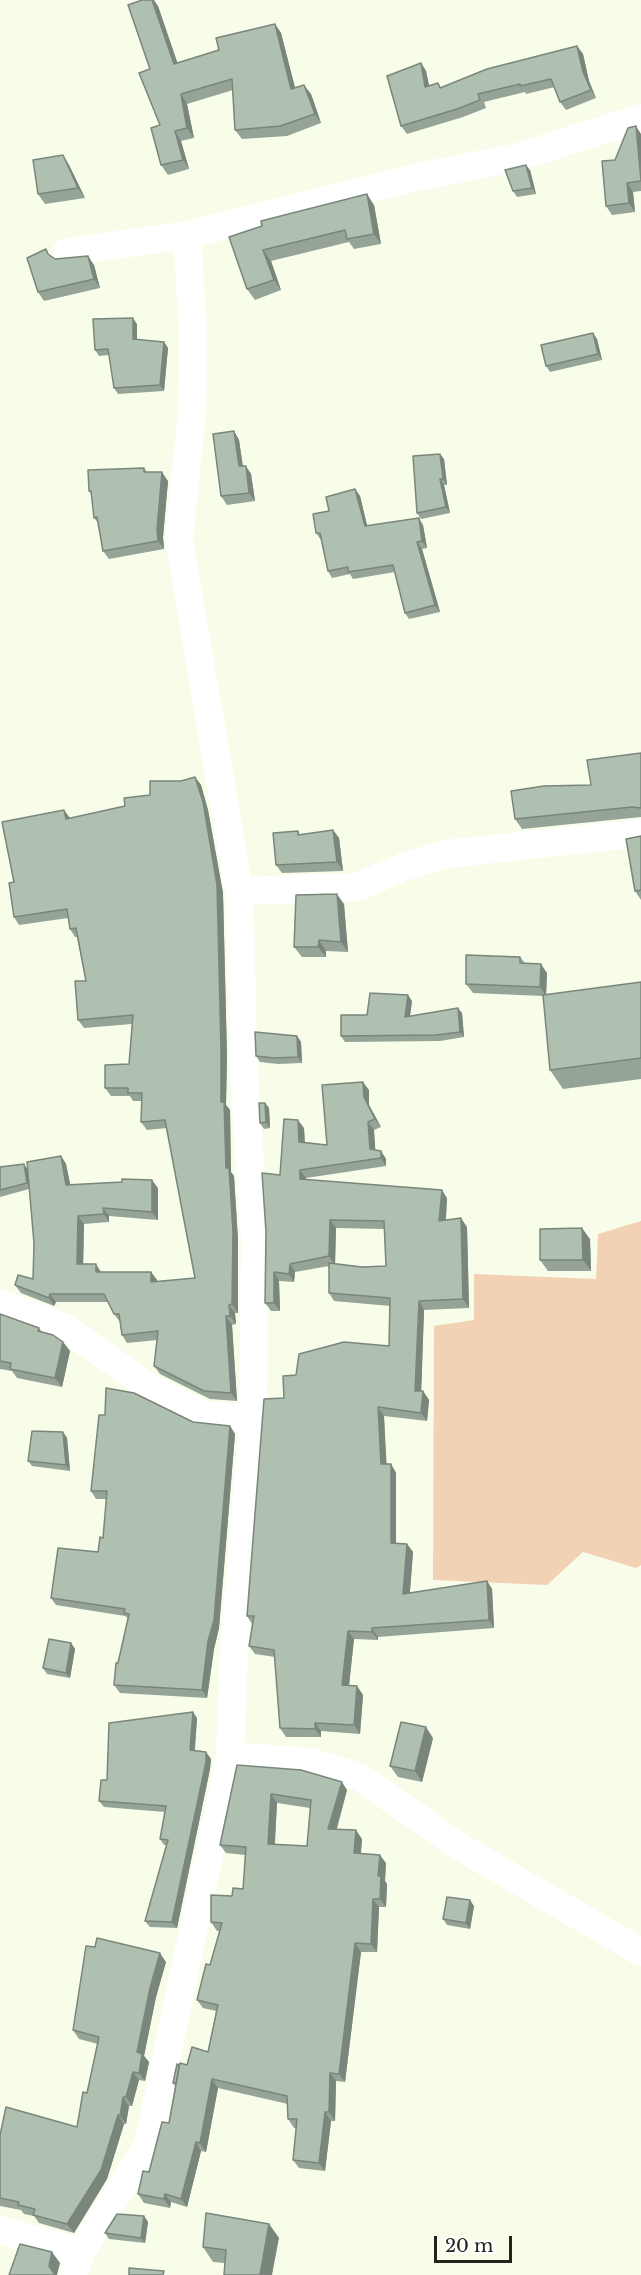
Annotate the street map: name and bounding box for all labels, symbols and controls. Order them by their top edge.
scale bar [437,2224,515,2262]
text: 20 m [445,2235,493,2257]

